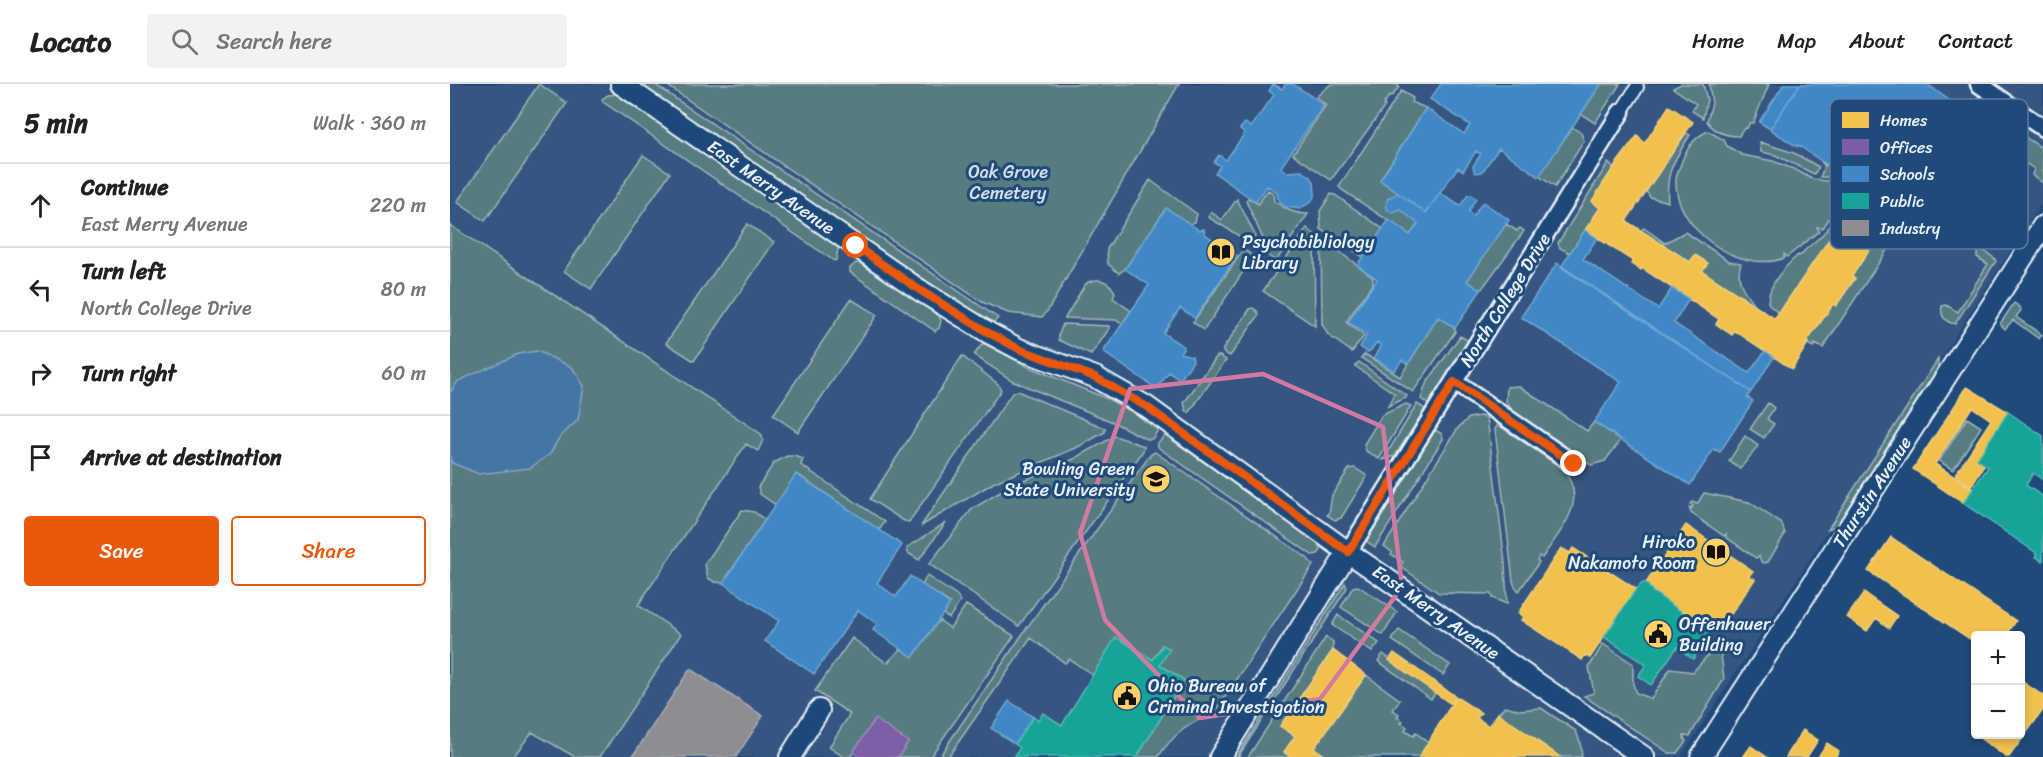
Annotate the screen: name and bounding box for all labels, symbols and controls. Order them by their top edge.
search box [147,14,567,68]
text: Locato [30,17,111,66]
text: Search here [216,22,332,61]
text: Home [1692,22,1744,60]
text: Map [1777,22,1816,60]
text: About [1849,22,1906,60]
text: Contact [1939,22,2013,60]
icon: search [168,25,201,58]
legend [1830,99,2028,249]
text: 5 min [24,100,88,146]
text: Walk · 360 m [313,106,426,141]
text: Homes [1880,106,1928,135]
street label: East Merry Avenue [700,131,842,243]
text: Offices [1880,133,1933,162]
park label: Oak Grove Cemetery [968,156,1048,209]
text: Schools [1880,160,1935,189]
text: Continue [81,168,169,207]
text: Public [1880,187,1924,216]
text: 220 m [370,188,426,223]
icon: ahead [24,189,57,222]
text: East Merry Avenue [81,207,248,242]
text: Industry [1879,214,1941,243]
place label: Psychobibliology Library [1242,226,1375,279]
street label: North College Drive [1451,226,1559,374]
route start [842,232,868,258]
library icon: Psychobibliology Library [1205,236,1237,268]
text: Turn left [81,252,166,291]
text: 80 m [381,272,426,307]
icon: left [24,273,57,306]
text: North College Drive [81,291,252,326]
text: Turn right [81,354,176,393]
text: 60 m [381,356,426,391]
icon: right [24,357,57,390]
street label: Thurstin Avenue [1824,429,1920,555]
text: Arrive at destination [81,438,282,477]
icon: arrive [24,441,57,474]
route end [1560,450,1586,476]
place label: Bowling Green State University [1004,453,1136,506]
school or university icon: Bowling Green State University [1140,463,1172,495]
button: Save [24,516,219,586]
button: Share [231,516,426,586]
place label: Hiroko Nakamoto Room [1568,526,1695,579]
library icon: Hiroko Nakamoto Room [1700,536,1732,568]
street label: East Merry Avenue [1365,556,1507,668]
place label: Offenhauer Building [1679,608,1772,661]
public building icon: Offenhauer Building [1642,618,1674,650]
map controls [1971,631,2025,739]
button: + [1971,631,2025,685]
place label: Ohio Bureau of Criminal Investigation [1148,670,1325,723]
public building icon: Ohio Bureau of Criminal Investigation [1111,680,1143,712]
button: − [1971,685,2025,739]

